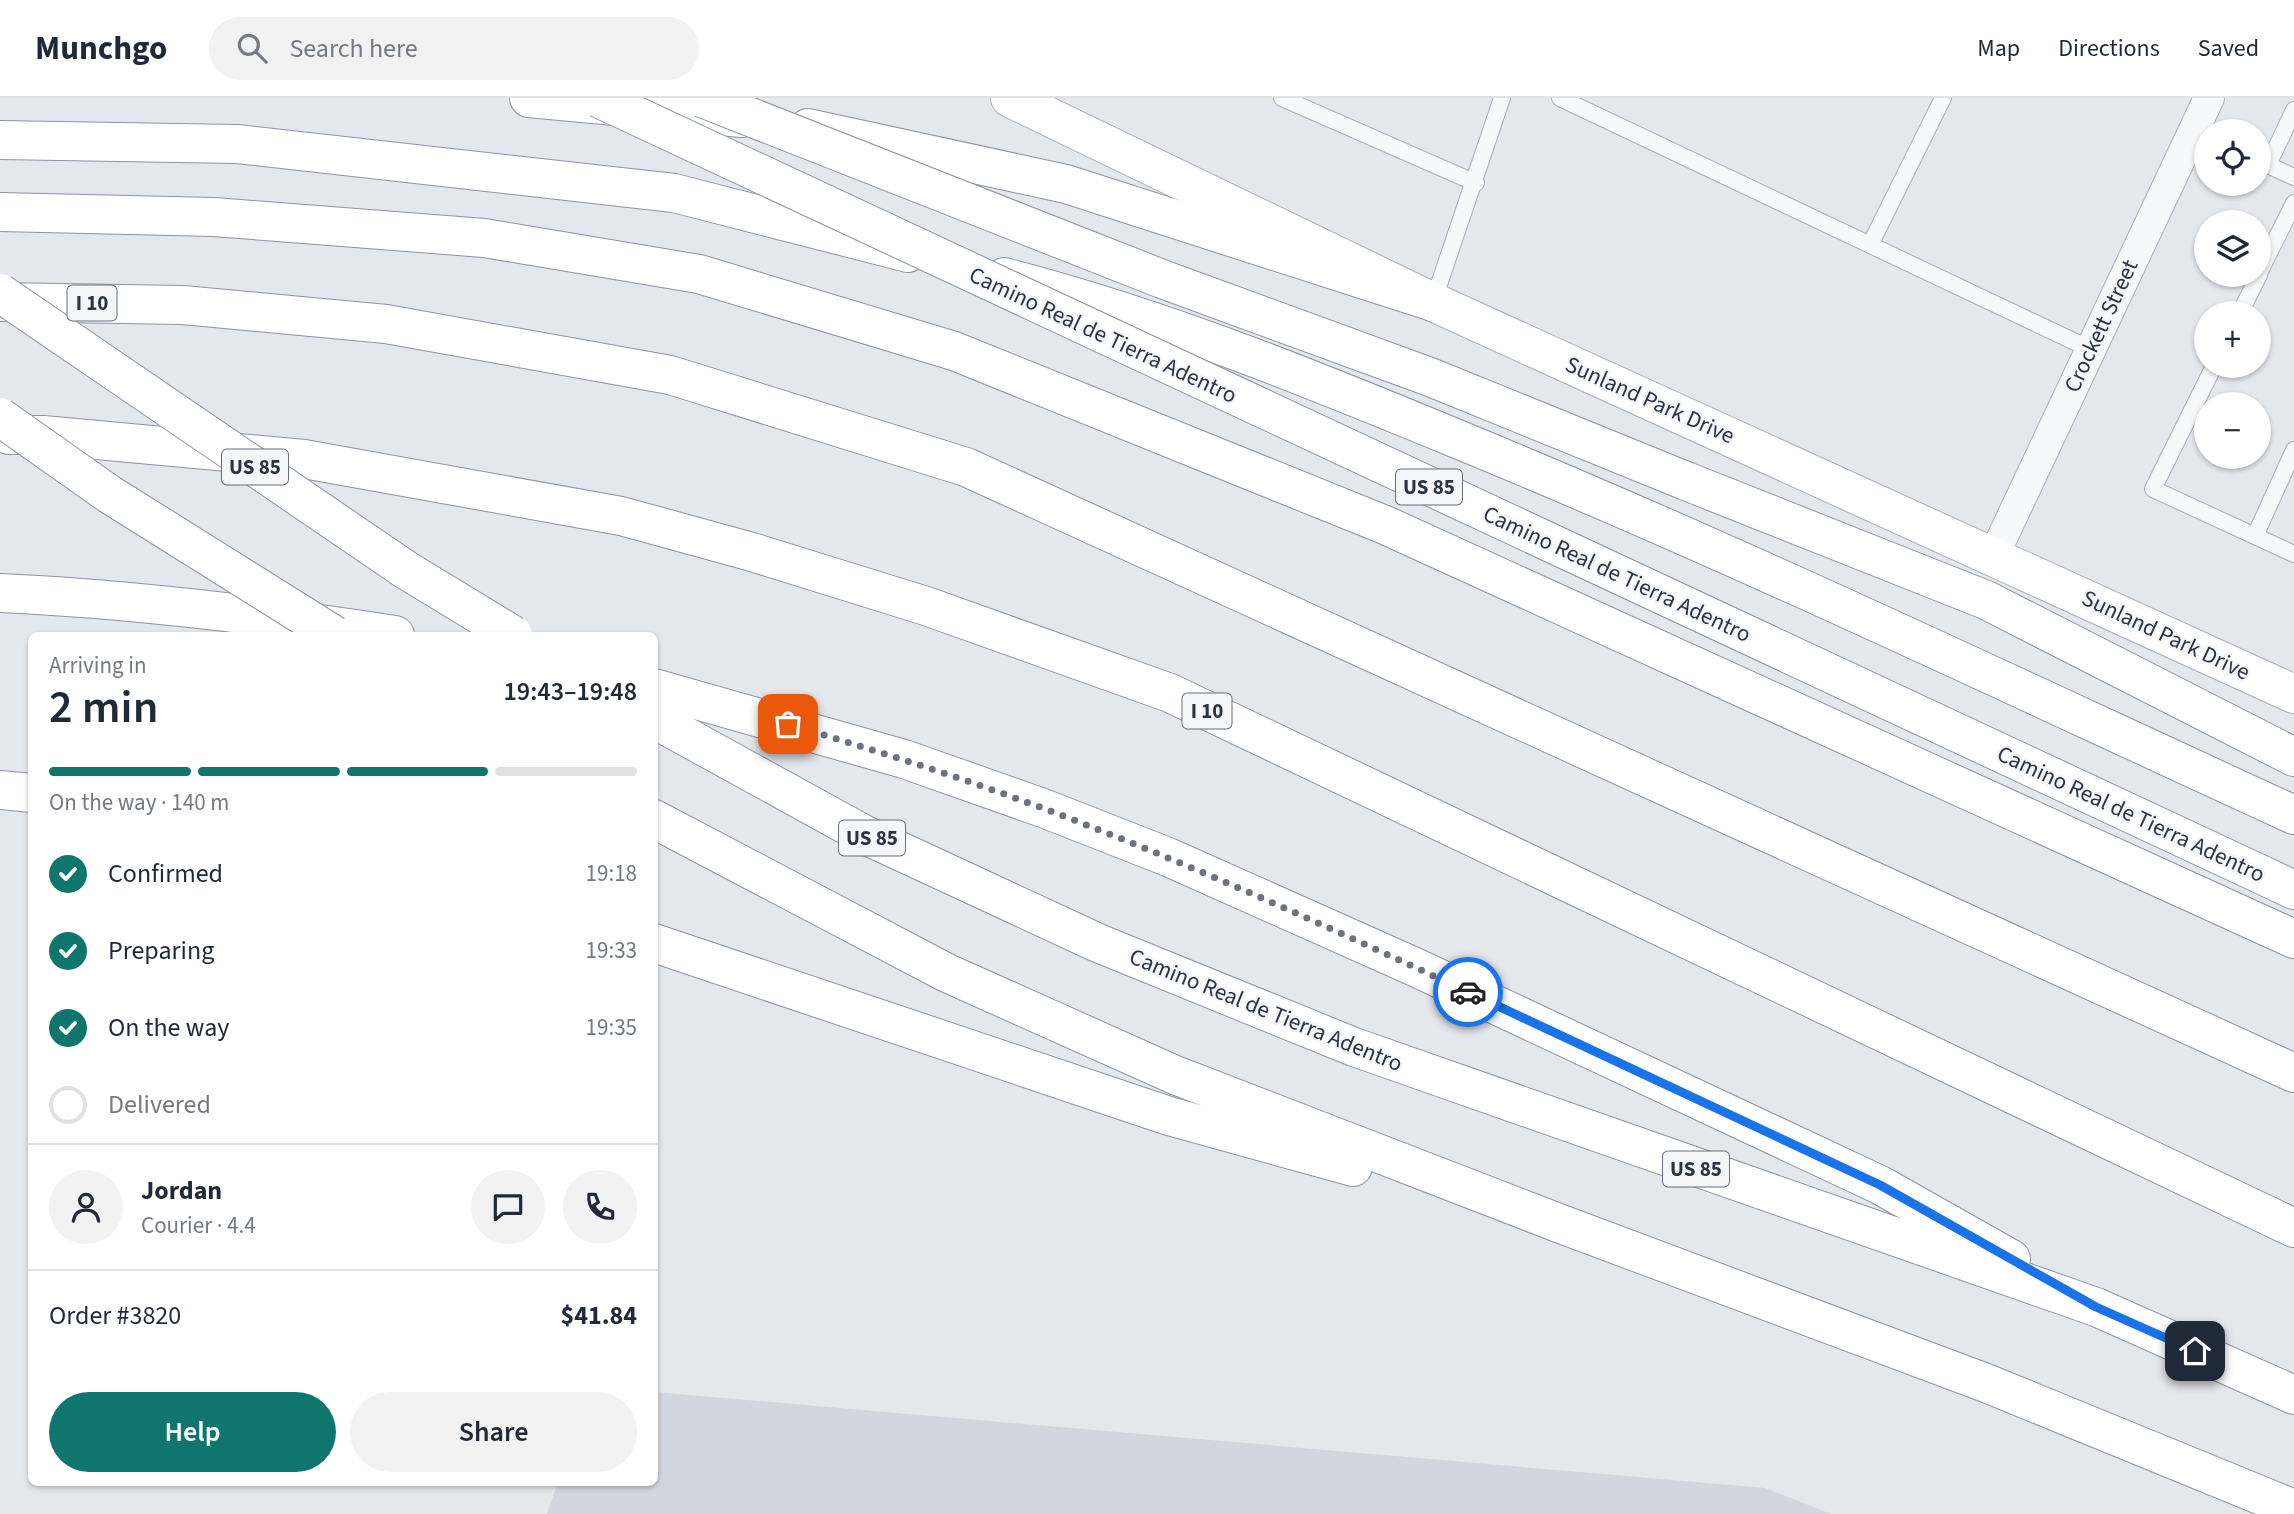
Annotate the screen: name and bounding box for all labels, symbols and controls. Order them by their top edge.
search box [209,17,699,80]
text: Munchgo [35,25,167,72]
icon: search [233,29,271,67]
text: Search here [289,30,418,67]
text: Map [1977,31,2020,66]
text: Directions [2058,31,2160,66]
text: Saved [2198,31,2259,66]
map controls [2194,119,2271,469]
button: locate [2194,119,2271,196]
button: layers [2194,210,2271,287]
street label: Crockett Street [2056,254,2146,398]
street label: Camino Real de Tierra Adentro [964,258,1242,412]
road number: I 10 [68,286,116,320]
button: + [2194,301,2271,378]
street label: Sunland Park Drive [1560,348,1740,452]
button: − [2194,392,2271,469]
road number: US 85 [222,450,288,484]
road number: US 85 [1396,470,1462,504]
street label: Camino Real de Tierra Adentro [1478,497,1756,651]
street label: Sunland Park Drive [2076,582,2256,688]
text: Arriving in [49,649,147,682]
text: 19:43–19:48 [504,673,637,710]
text: 2 min [49,675,158,740]
pin [758,694,818,754]
road number: I 10 [1182,694,1232,728]
icon: bag [769,705,807,743]
street label: Camino Real de Tierra Adentro [1992,737,2270,891]
text: On the way · 140 m [49,786,229,819]
road number: US 85 [839,820,905,856]
icon: check [49,855,87,893]
text: Confirmed [108,855,223,892]
text: 19:18 [586,857,637,890]
icon: check [49,932,87,970]
text: Preparing [108,932,214,969]
text: 19:33 [586,934,637,967]
street label: Camino Real de Tierra Adentro [1124,940,1408,1080]
courier [1433,957,1503,1027]
icon: car [1449,973,1487,1011]
icon: check [49,1009,87,1047]
text: On the way [108,1009,229,1046]
text: 19:35 [586,1011,637,1044]
text: Delivered [108,1086,211,1123]
road number: US 85 [1663,1152,1729,1186]
button: person [49,1170,123,1244]
button: chat [471,1170,545,1244]
button: phone [563,1170,637,1244]
text: Jordan [141,1172,222,1209]
text: Courier · 4.4 [141,1209,256,1242]
text: Order #3820 [49,1297,181,1334]
text: $41.84 [561,1297,637,1334]
pin [2165,1321,2225,1381]
icon: home [2176,1332,2214,1370]
button: Help [49,1392,336,1472]
button: Share [350,1392,637,1472]

